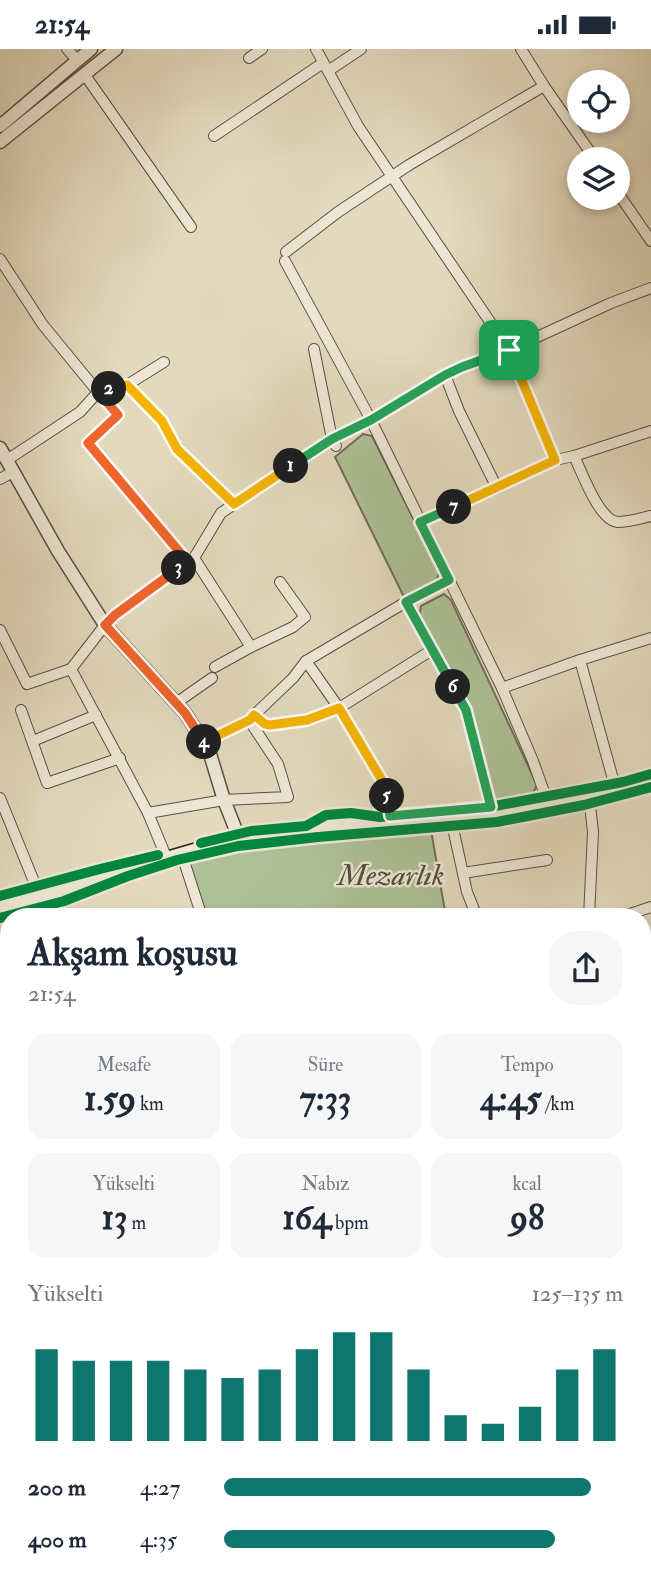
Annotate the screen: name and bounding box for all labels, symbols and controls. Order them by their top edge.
text: 21:54 [35,9,89,41]
map controls [567,70,630,210]
button: locate [567,70,630,133]
button: layers [567,147,630,210]
pin [479,320,539,380]
icon: arrive [490,331,528,369]
pin: 2 [92,371,126,407]
text: 2 [104,376,113,400]
pin: 1 [274,449,308,483]
text: 1 [287,453,294,477]
pin: 7 [436,489,472,525]
text: 7 [449,494,458,518]
pin: 3 [162,551,196,585]
text: 3 [175,555,182,579]
pin: 6 [435,669,470,705]
text: 6 [448,674,457,698]
pin: 4 [186,725,222,759]
text: 4 [198,729,209,753]
pin: 5 [370,779,404,813]
text: 5 [382,783,391,807]
park label: Mezarlık [336,857,444,894]
text: Akşam koşusu [28,929,238,977]
button: share [549,931,623,1005]
text: 21:54 [28,979,75,1008]
text: Mesafe [97,1053,151,1077]
text: Süre [308,1053,343,1077]
text: Tempo [501,1053,554,1077]
text: 1.59 [84,1077,136,1121]
text: 7:33 [300,1077,351,1121]
text: 4:45 [480,1077,542,1121]
text: km [136,1092,164,1116]
text: /km [542,1092,574,1116]
text: Yükselti [93,1172,155,1196]
text: Nabız [302,1172,349,1196]
text: kcal [513,1172,542,1196]
text: 13 [101,1196,127,1240]
text: 164 [282,1196,331,1240]
text: 98 [510,1196,544,1240]
text: m [127,1211,146,1235]
text: bpm [331,1211,369,1235]
text: Yükselti [28,1279,103,1308]
text: 125–135 m [532,1279,623,1308]
text: 200 m [28,1473,86,1502]
text: 4:27 [140,1473,180,1502]
text: 400 m [28,1525,87,1554]
text: 4:35 [140,1525,177,1554]

